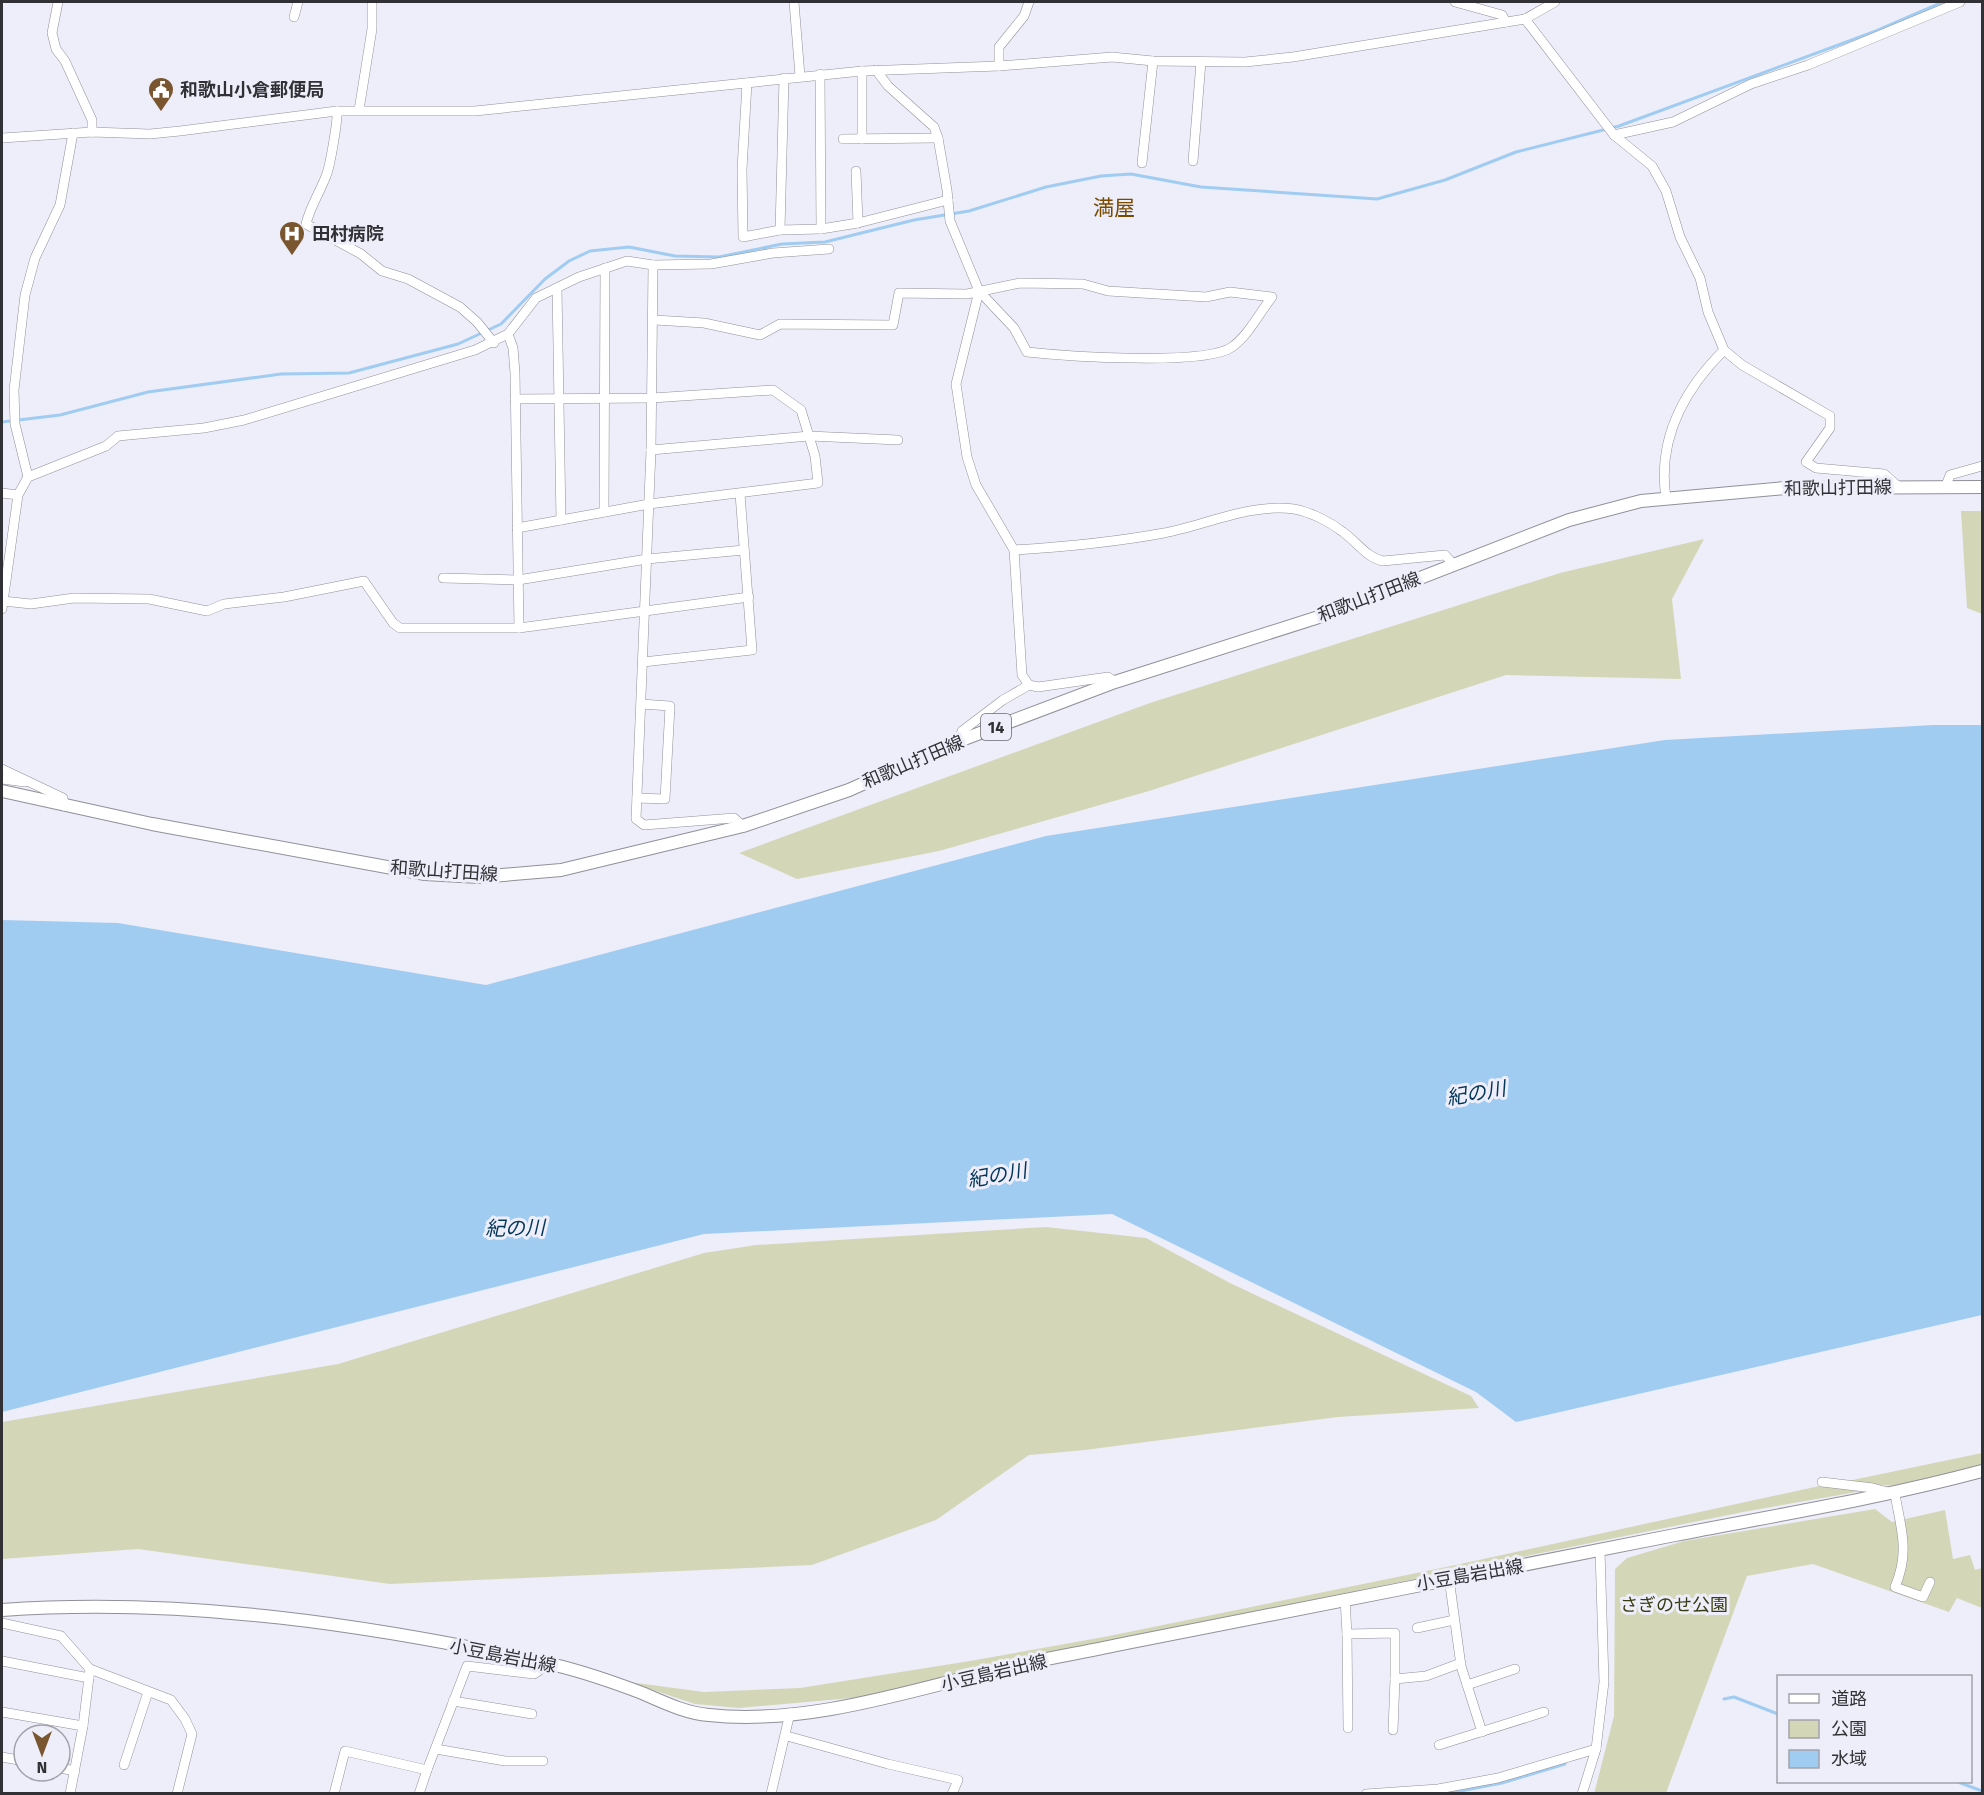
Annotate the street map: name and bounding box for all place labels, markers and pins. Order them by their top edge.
public building icon: 和歌山小倉郵便局 [146,75,176,113]
place label: 和歌山小倉郵便局 [180,79,324,101]
hospital icon: 田村病院 [277,219,307,257]
place label: 田村病院 [312,223,384,245]

